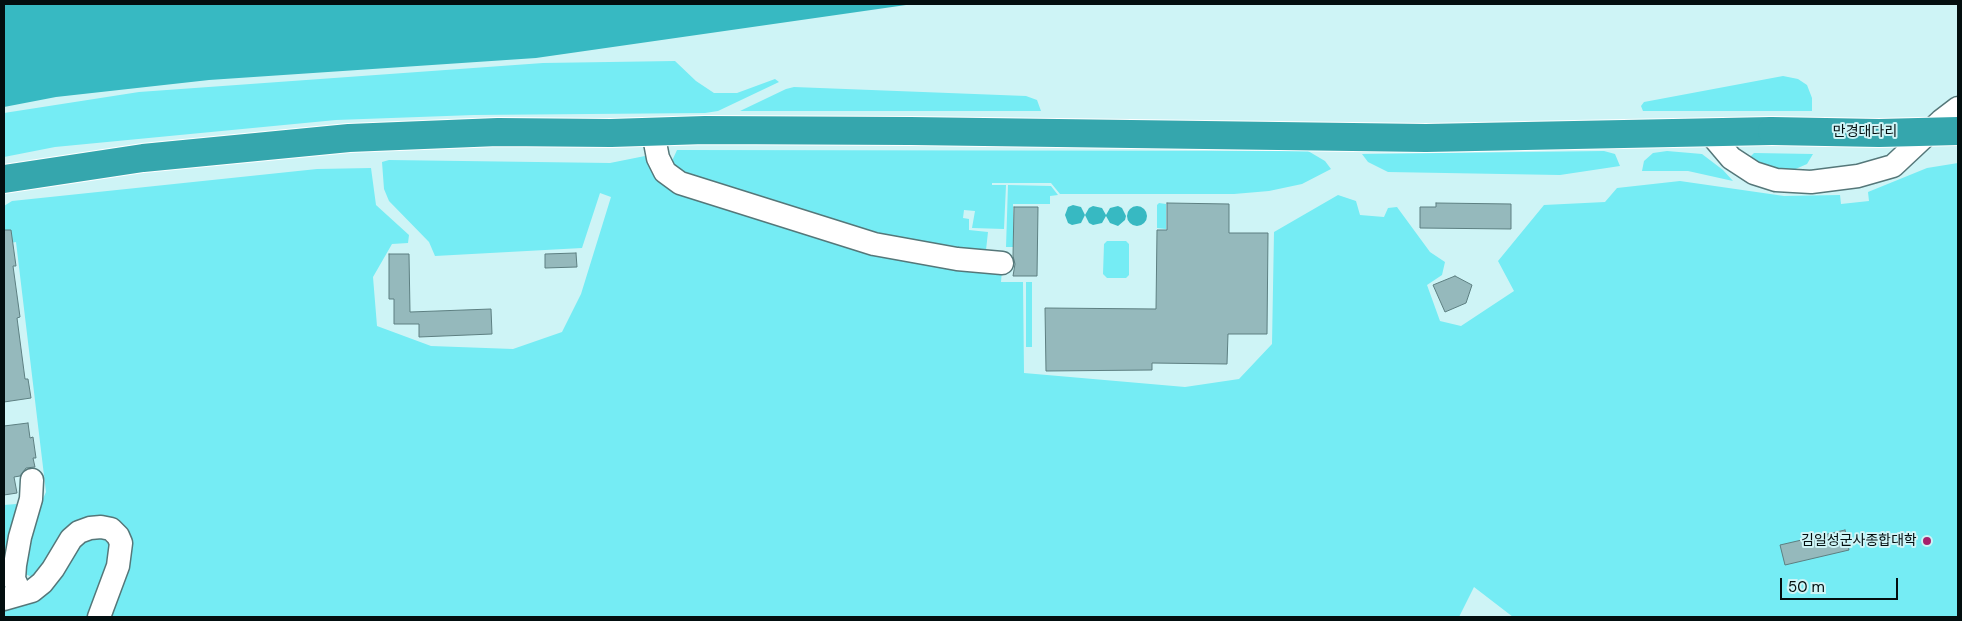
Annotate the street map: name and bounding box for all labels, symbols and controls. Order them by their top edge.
street label: 만경대다리 [1833,124,1897,140]
place label: 김일성군사종합대학 [1801,533,1917,549]
marker: 김일성군사종합대학 [1921,535,1933,547]
scale bar [1782,568,1900,600]
text: 50 m [1788,577,1825,597]

